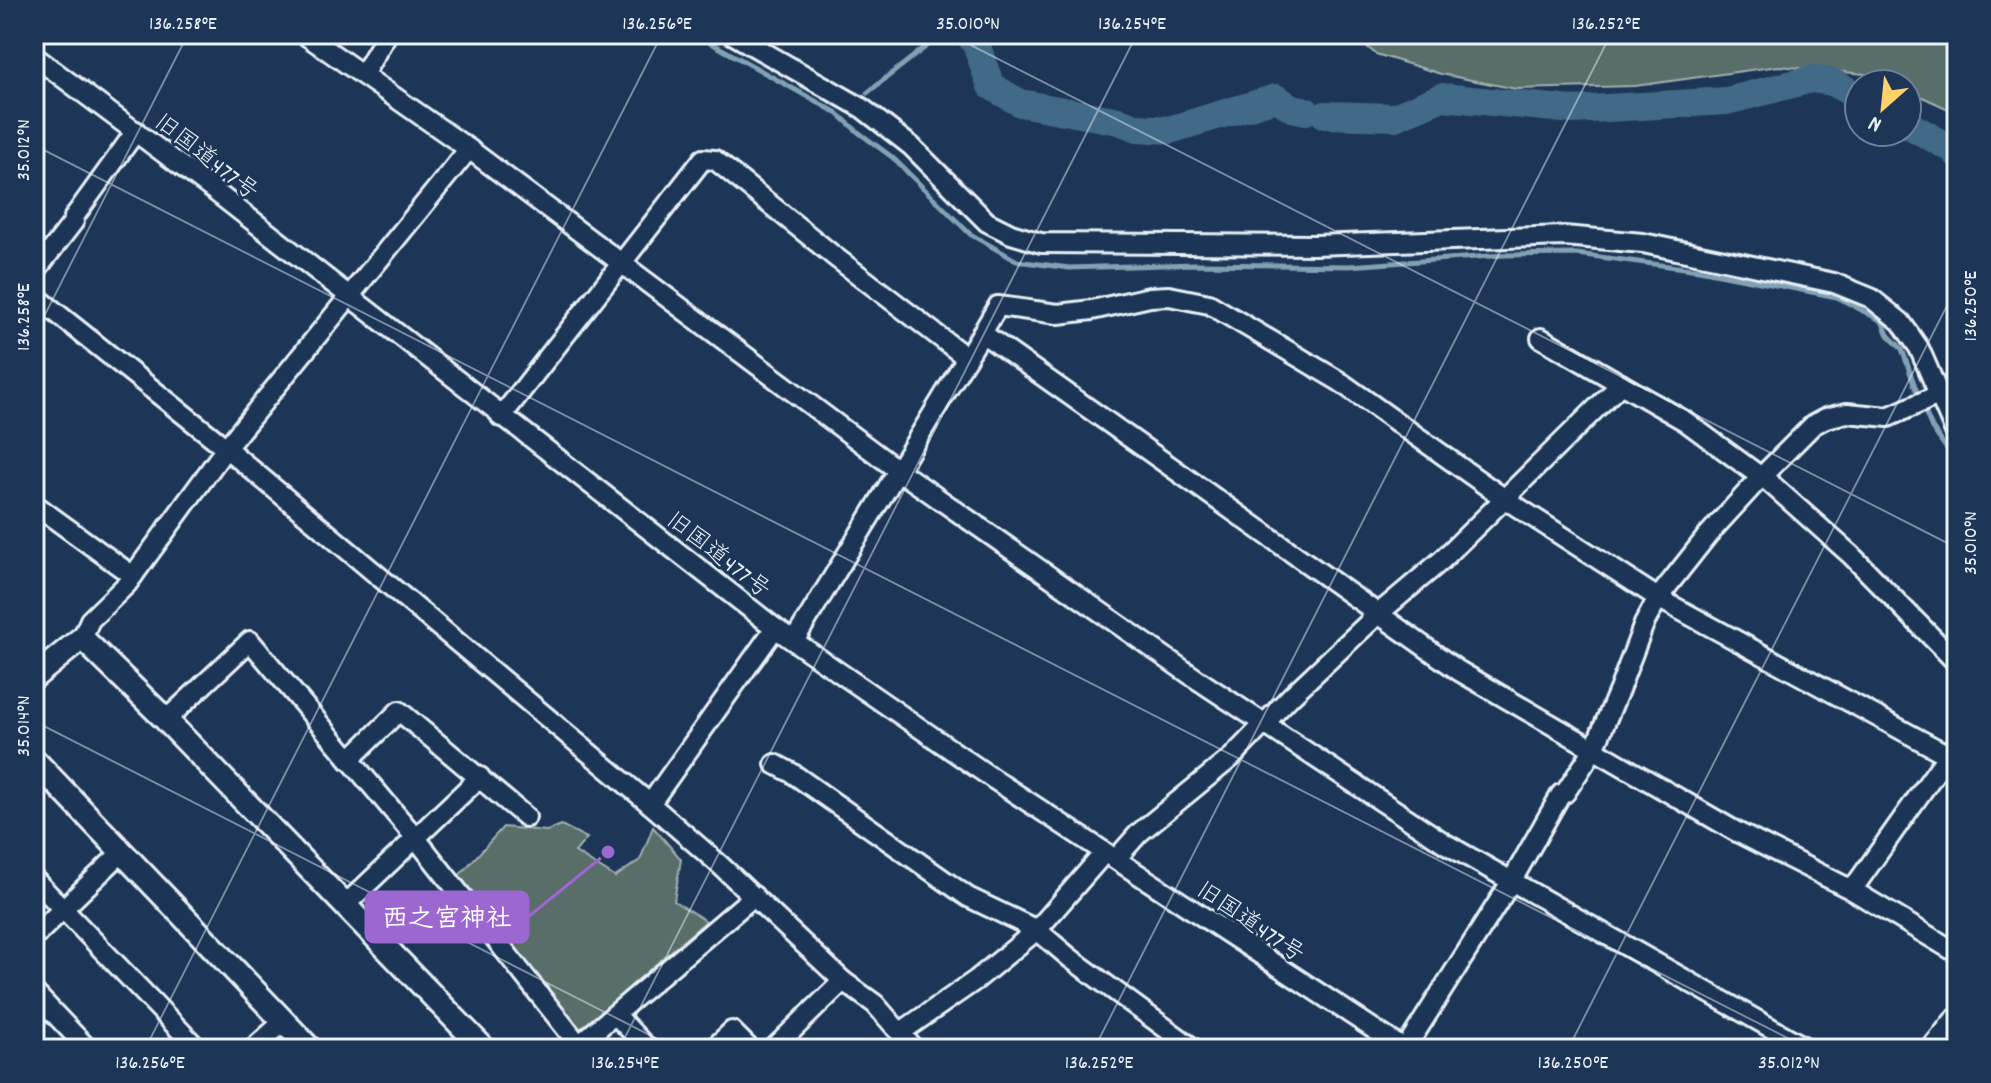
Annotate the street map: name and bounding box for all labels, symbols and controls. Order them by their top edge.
text: 136.258°E [149,11,217,39]
text: 136.256°E [622,11,692,39]
text: 35.010°N [936,11,1000,39]
text: 136.254°E [1098,11,1166,39]
text: 136.252°E [1572,11,1640,39]
north arrow [1843,68,1923,148]
text: N [1864,106,1887,139]
street label: 旧国道477号 [146,107,265,210]
text: 35.012°N [11,119,39,181]
text: 136.250°E [1958,271,1986,341]
text: 136.258°E [11,283,39,351]
street label: 旧国道477号 [658,505,777,608]
text: 35.010°N [1958,511,1986,575]
text: 35.014°N [11,695,39,757]
street label: 旧国道477号 [1188,875,1310,972]
callout: 西之宮神社 [366,892,528,942]
text: 西之宮神社 [382,902,512,939]
text: 136.256°E [115,1050,185,1078]
text: 136.254°E [591,1050,659,1078]
text: 136.252°E [1065,1050,1133,1078]
text: 136.250°E [1538,1050,1608,1078]
text: 35.012°N [1758,1050,1820,1078]

